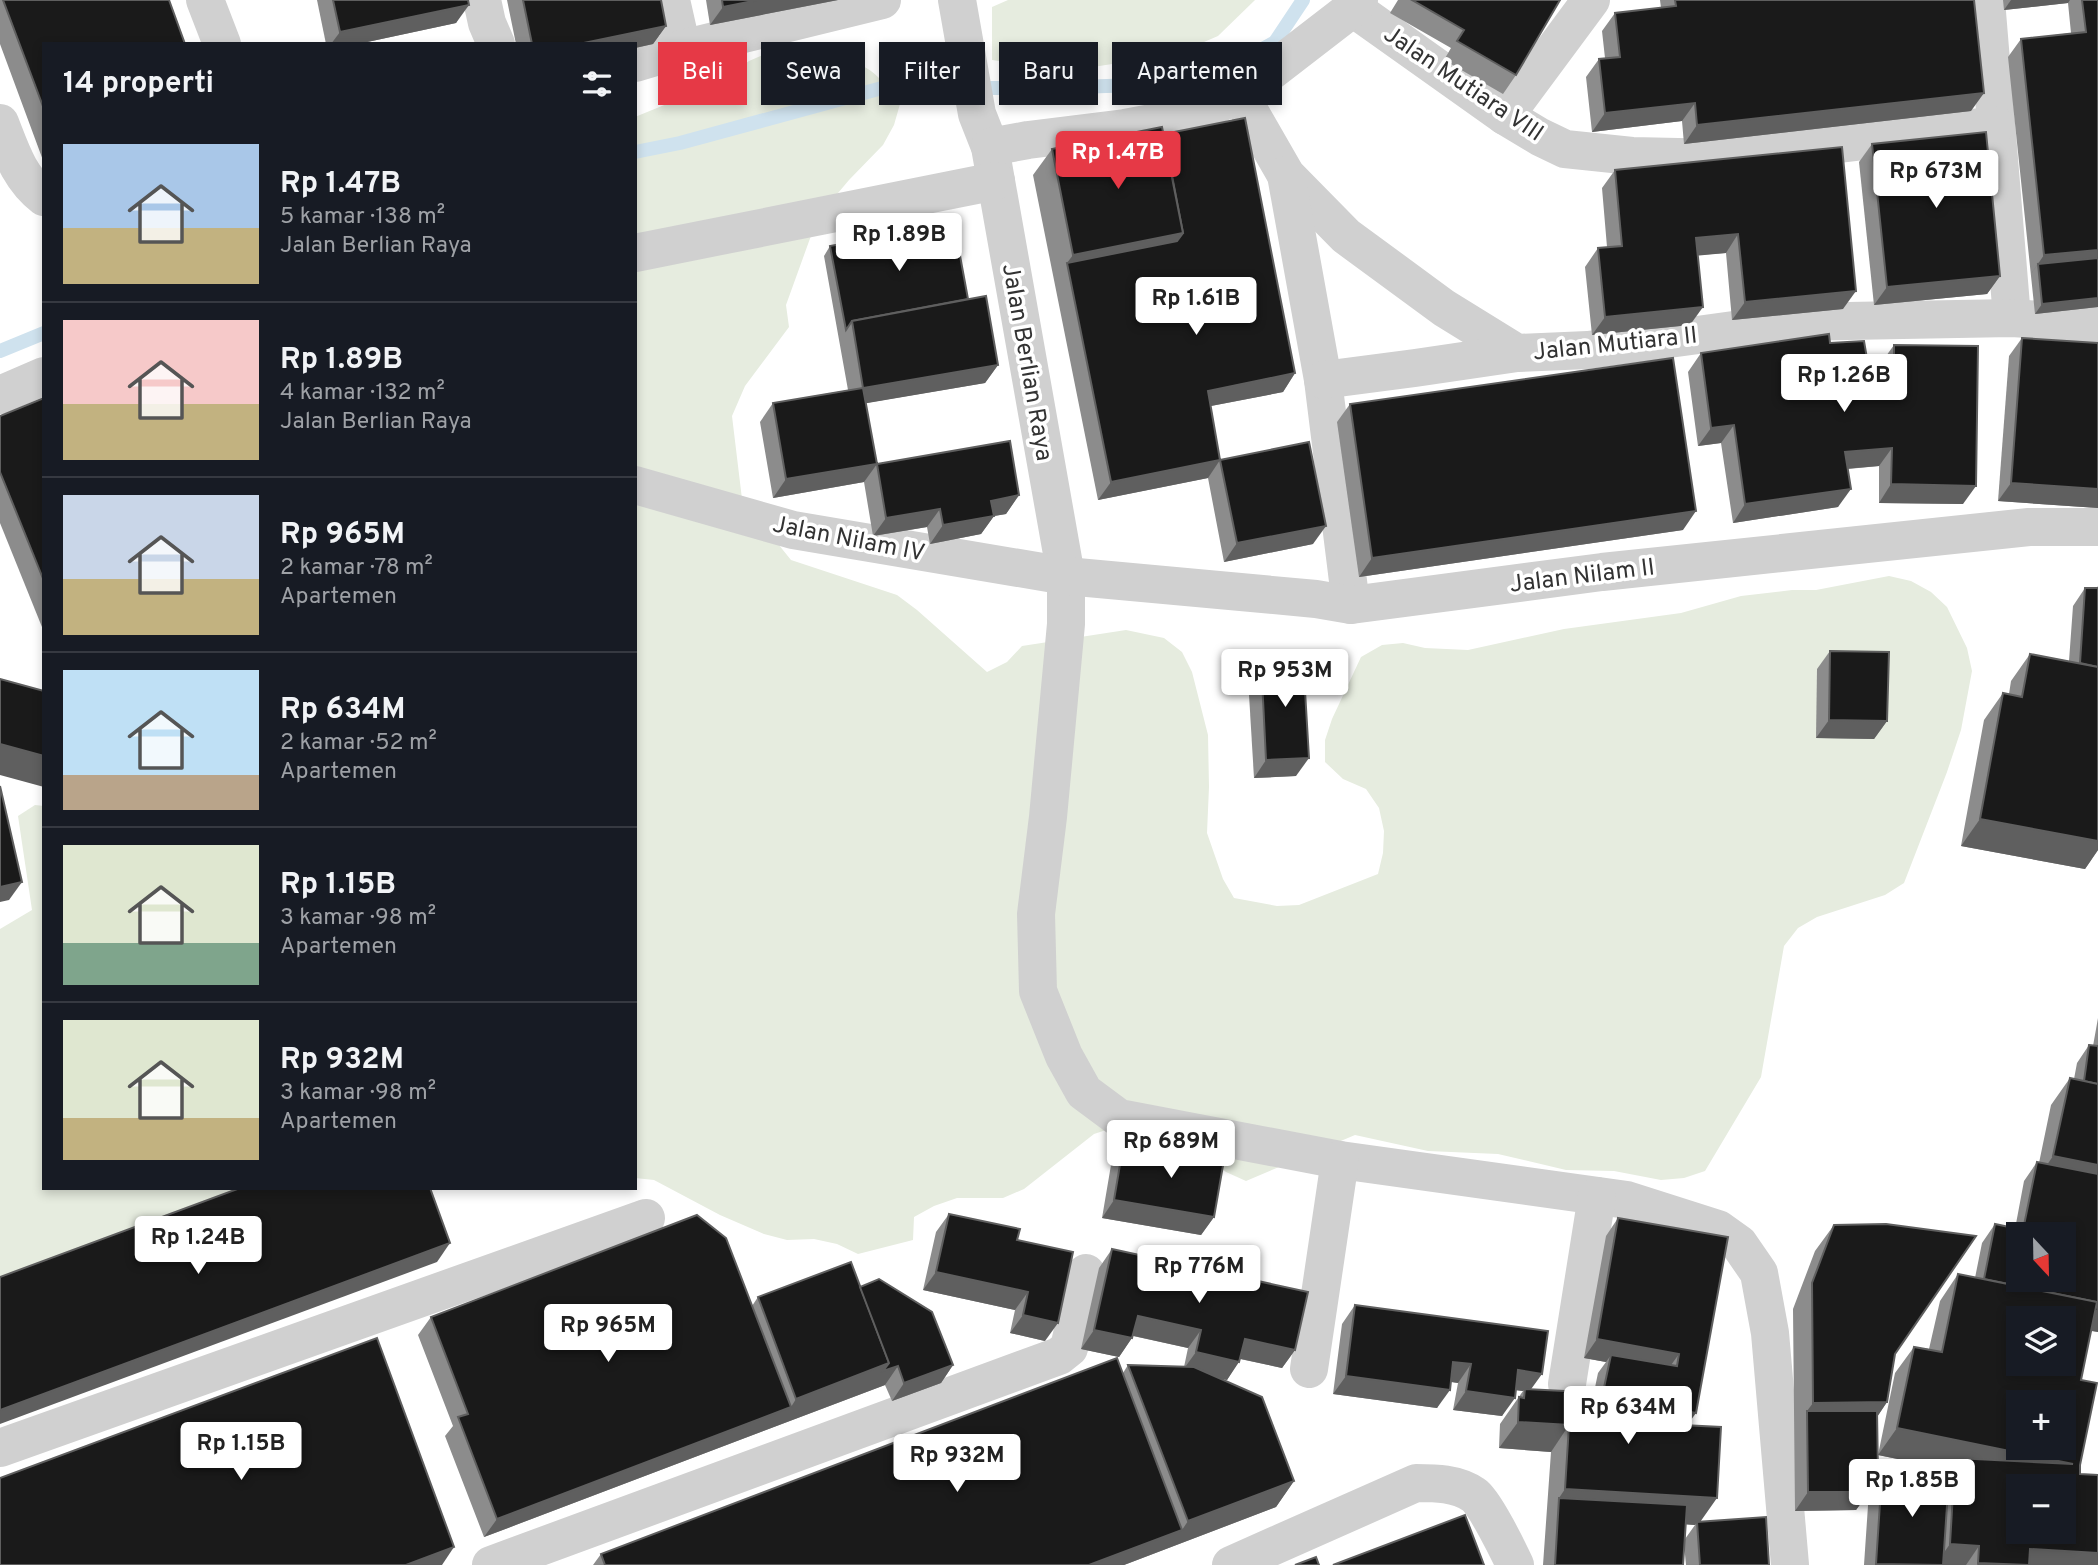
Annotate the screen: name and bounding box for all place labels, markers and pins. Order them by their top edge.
pin: Rp 1.47B [1046,132,1190,191]
pin: Rp 673M [1871,150,2001,210]
pin: Rp 1.89B [827,214,971,273]
pin: Rp 1.61B [1124,278,1268,337]
pin: Rp 1.26B [1772,354,1916,414]
pin: Rp 953M [1220,650,1350,709]
pin: Rp 689M [1106,1120,1236,1180]
pin: Rp 1.24B [126,1216,270,1276]
pin: Rp 776M [1134,1246,1264,1305]
pin: Rp 965M [543,1304,673,1364]
pin: Rp 634M [1563,1386,1693,1446]
pin: Rp 1.15B [169,1422,313,1482]
pin: Rp 932M [892,1434,1022,1494]
pin: Rp 1.85B [1840,1460,1984,1519]

